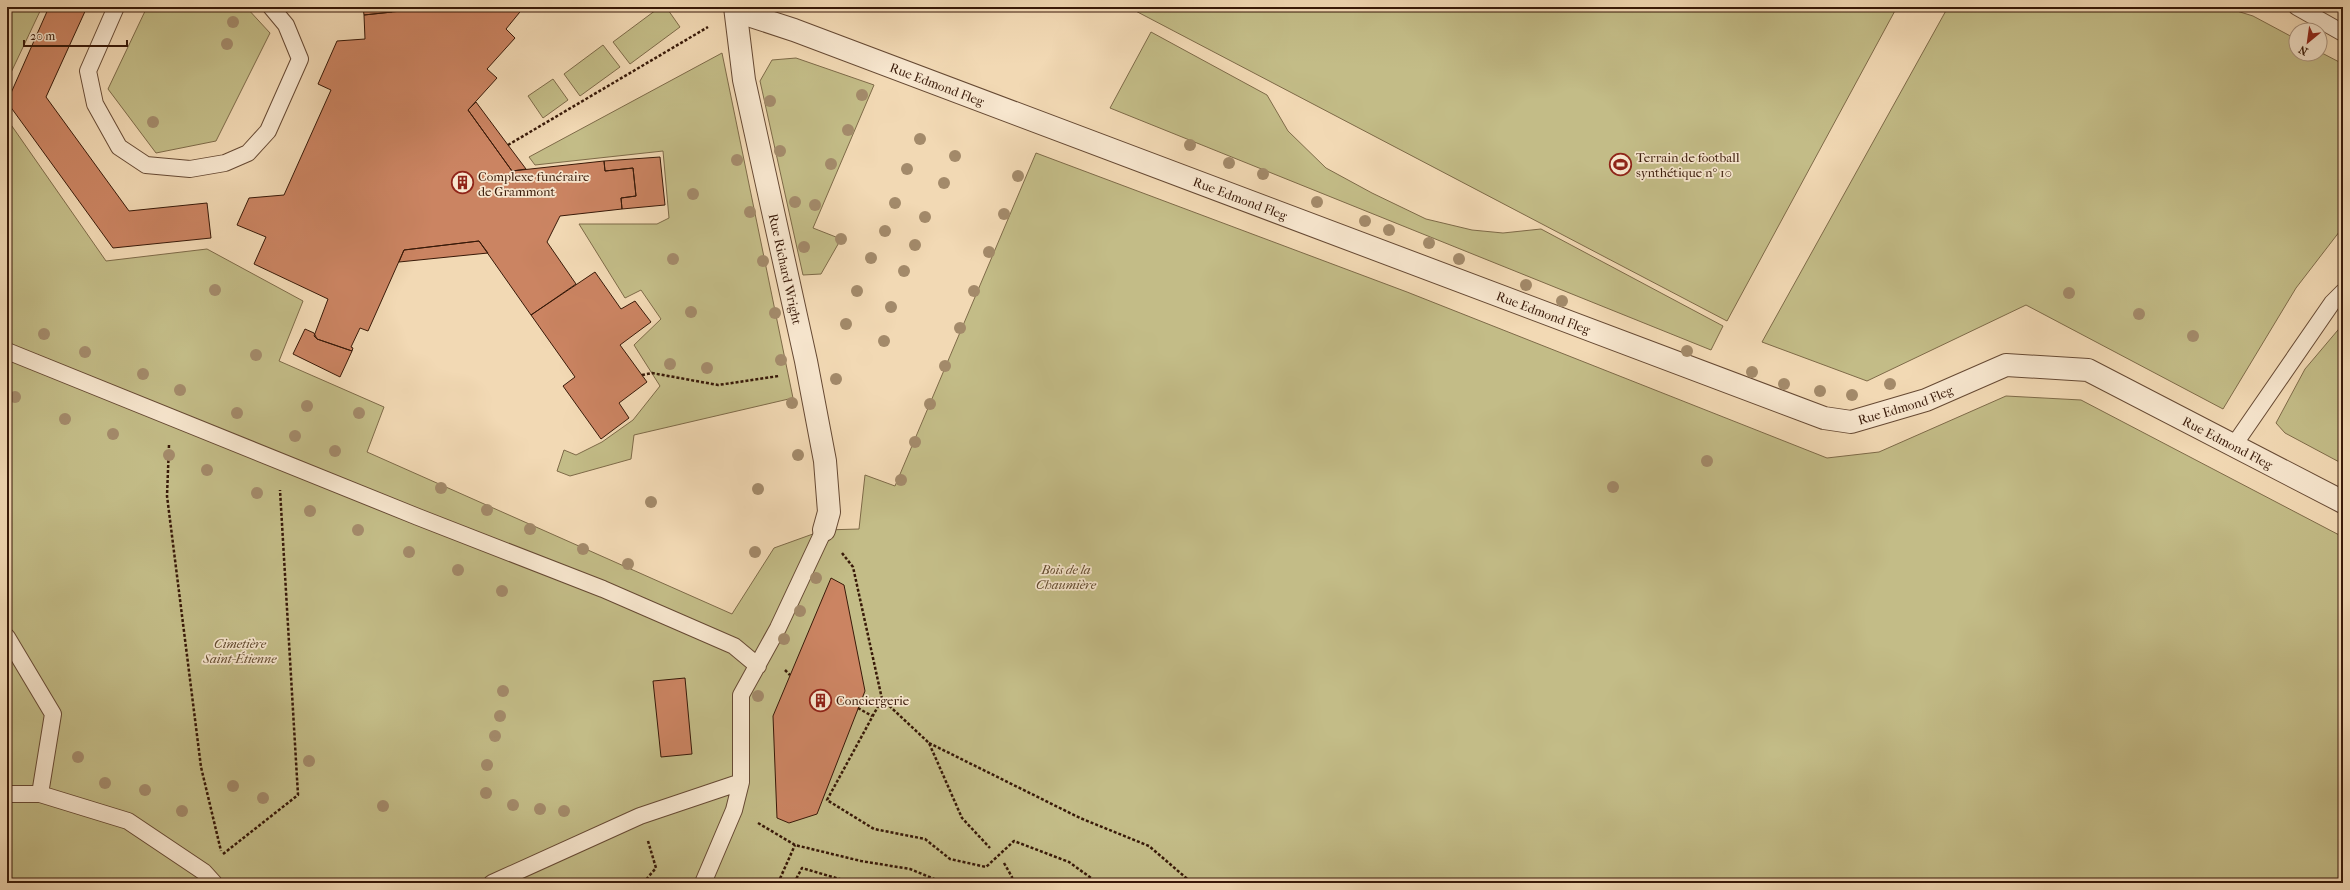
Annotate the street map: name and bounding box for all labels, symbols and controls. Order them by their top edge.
scale bar [24,22,127,48]
north arrow [2288,22,2328,62]
text: 20 m [30,29,55,43]
text: N [2296,42,2310,58]
street label: Rue Edmond Fleg [888,60,987,109]
place label: Terrain de football synthétique n° 10 [1636,150,1740,180]
sports icon: Terrain de football synthétique n° 10 [1607,151,1633,177]
place label: Complexe funéraire de Grammont [478,169,590,199]
building icon: Complexe funéraire de Grammont [449,170,475,196]
street label: Rue Edmond Fleg [1191,174,1290,224]
street label: Rue Richard Wright [766,212,805,326]
street label: Rue Edmond Fleg [1494,288,1594,338]
street label: Rue Edmond Fleg [1856,382,1956,428]
street label: Rue Edmond Fleg [2180,413,2276,473]
park label: Bois de la Chaumière [1036,562,1097,592]
park label: Cimetière Saint-Étienne [202,636,277,666]
building icon: Conciergerie [808,687,834,713]
place label: Conciergerie [836,693,910,708]

